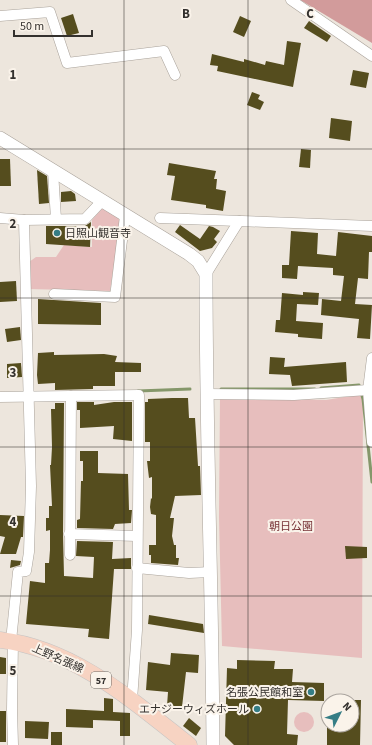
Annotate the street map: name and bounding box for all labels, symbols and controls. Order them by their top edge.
text: B [182,5,190,23]
text: C [306,5,314,23]
scale bar [14,12,92,38]
text: 50 m [20,18,44,35]
text: 1 [10,66,17,84]
text: 2 [10,215,17,233]
place label: 日照山観音寺 [65,226,131,241]
marker: 日照山観音寺 [52,228,62,238]
text: 3 [10,364,17,382]
text: 4 [10,513,17,531]
park label: 朝日公園 [269,519,313,534]
street label: 上野名張線 [30,640,86,676]
text: 5 [10,662,17,680]
road number: 57 [91,672,111,688]
place label: 名張公民館和室 [226,685,303,700]
marker: 名張公民館和室 [306,687,316,697]
north arrow [320,693,360,733]
text: N [339,699,355,714]
place label: エナジーウィズホール [139,702,249,717]
marker: エナジーウィズホール [252,704,262,714]

